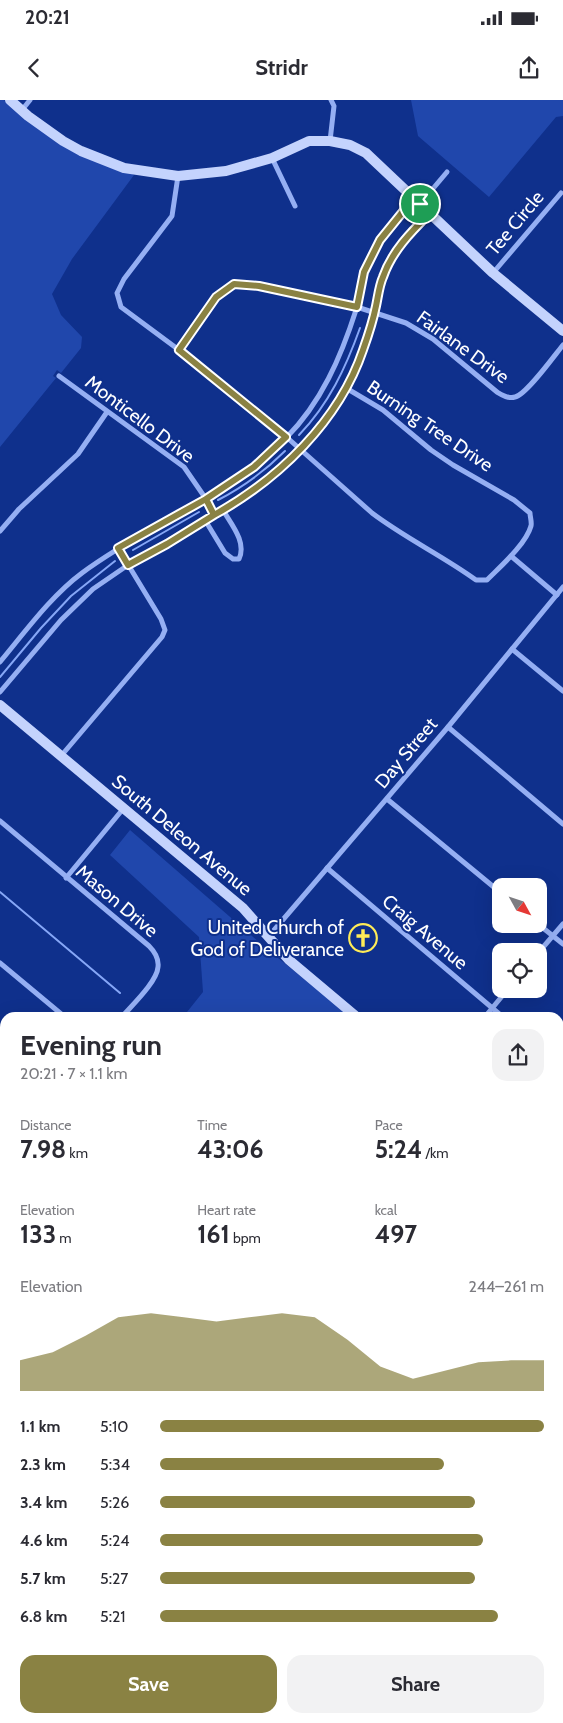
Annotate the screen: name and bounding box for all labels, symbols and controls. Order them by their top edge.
text: 20:21 [25,6,70,29]
icon: back [20,54,48,82]
text: Stridr [255,54,308,81]
icon: share [515,54,543,82]
pin [399,183,441,225]
street label: Tee Circle [481,186,549,260]
icon: arrive [406,190,434,218]
street label: Fairlane Drive [412,306,514,388]
street label: Monticello Drive [81,370,199,468]
street label: Burning Tree Drive [363,375,497,477]
street label: Day Street [370,713,443,793]
street label: South Deleon Avenue [107,770,257,900]
street label: Mason Drive [71,860,163,942]
north arrow [492,878,548,932]
map controls [492,878,547,998]
street label: Craig Avenue [378,890,473,975]
place label: United Church of God of Deliverance [190,916,345,961]
church icon: United Church of God of Deliverance [348,923,378,953]
button: locate [492,943,547,998]
text: Evening run [20,1028,162,1062]
button: share [492,1029,544,1081]
text: 20:21 · 7 × 1.1 km [20,1064,128,1083]
text: Distance [20,1116,72,1134]
text: Time [197,1116,227,1134]
text: Pace [375,1116,403,1134]
text: 7.98 [20,1134,66,1164]
text: 43:06 [197,1134,264,1164]
text: 5:24 [375,1134,422,1164]
text: km [66,1144,88,1162]
text: /km [422,1144,449,1162]
text: Elevation [20,1201,75,1219]
text: Heart rate [197,1201,256,1219]
text: kcal [375,1201,397,1219]
text: 133 [20,1219,56,1249]
text: 161 [197,1219,230,1249]
text: 497 [375,1219,417,1249]
text: m [56,1229,72,1247]
text: bpm [230,1229,261,1247]
text: Elevation [20,1277,83,1296]
text: 244–261 m [468,1277,544,1296]
text: 1.1 km [20,1417,60,1436]
text: 5:10 [100,1417,128,1436]
text: 2.3 km [20,1455,66,1474]
text: 5:34 [100,1455,130,1474]
text: 3.4 km [20,1493,67,1512]
text: 5:26 [100,1493,129,1512]
text: 4.6 km [20,1531,68,1550]
text: 5:24 [100,1531,130,1550]
text: 5.7 km [20,1569,66,1588]
text: 5:27 [100,1569,128,1588]
text: 6.8 km [20,1607,67,1626]
text: 5:21 [100,1607,126,1626]
button: Save [20,1655,277,1713]
button: Share [287,1655,544,1713]

